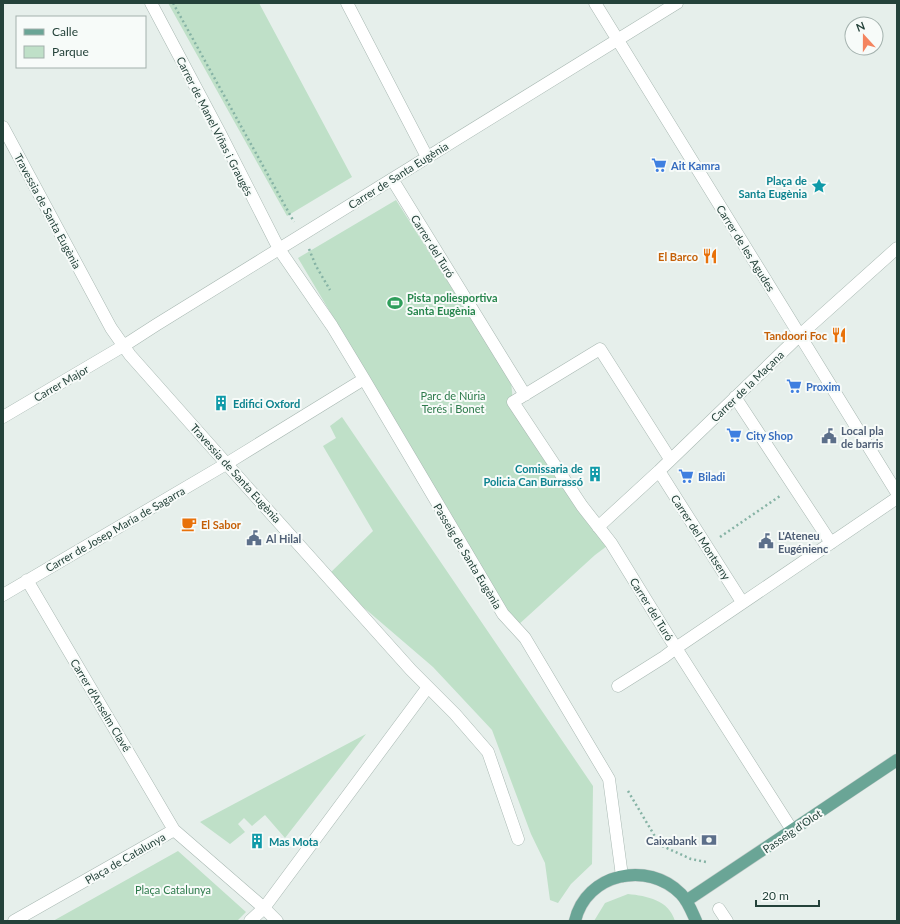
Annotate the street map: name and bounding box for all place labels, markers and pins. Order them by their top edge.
supermarket icon: Ait Kamra [650,156,668,174]
place label: Ait Kamra [670,159,720,172]
place label: Plaça de Santa Eugènia [738,174,807,200]
place icon: Plaça de Santa Eugènia [810,177,828,195]
restaurant icon: El Barco [701,247,719,265]
place label: El Barco [658,250,698,263]
place label: Pista poliesportiva Santa Eugènia [407,291,498,317]
sports icon: Pista poliesportiva Santa Eugènia [386,294,404,312]
restaurant icon: Tandoori Foc [830,326,848,344]
place label: Tandoori Foc [764,329,828,342]
supermarket icon: Proxim [785,377,803,395]
place label: Proxim [806,380,840,393]
building icon: Edifici Oxford [212,394,230,412]
place label: Edifici Oxford [233,397,300,410]
place label: Local pla de barris [841,424,884,450]
supermarket icon: City Shop [725,426,743,444]
public building icon: Local pla de barris [820,427,838,445]
place label: City Shop [746,429,793,442]
place label: Comissaria de Policia Can Burrassó [483,462,583,488]
building icon: Comissaria de Policia Can Burrassó [586,465,604,483]
supermarket icon: Biladi [677,467,695,485]
place label: Biladi [698,470,725,483]
cafe icon: El Sabor [180,515,198,533]
place label: El Sabor [201,518,242,531]
public building icon: Al Hilal [245,529,263,547]
place label: L'Ateneu Eugénienc [778,529,829,555]
place label: Al Hilal [265,532,302,545]
public building icon: L'Ateneu Eugénienc [757,532,775,550]
bank icon: Caixabank [700,831,718,849]
building icon: Mas Mota [248,832,266,850]
place label: Caixabank [646,834,697,847]
place label: Mas Mota [269,835,318,848]

